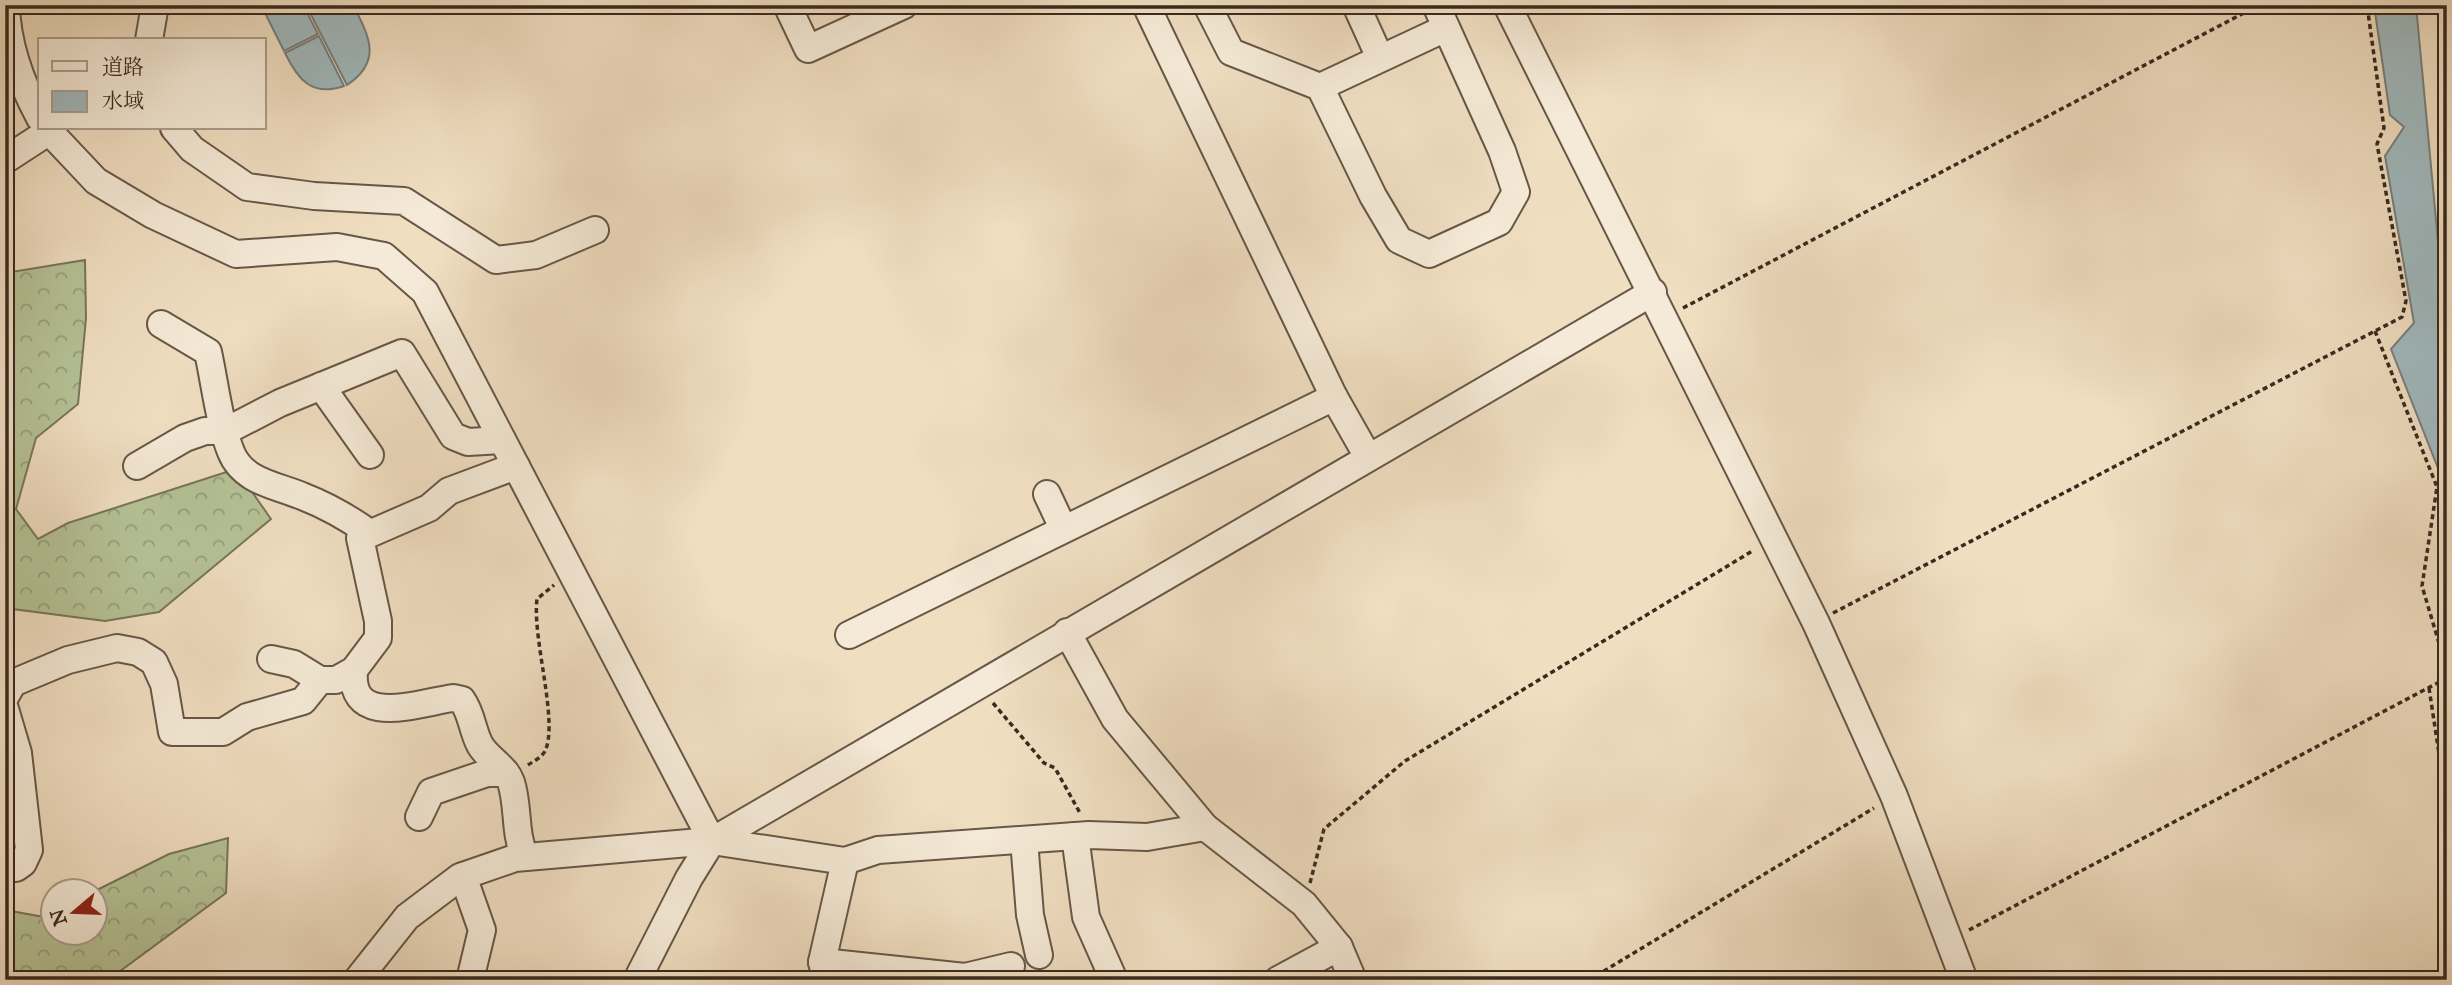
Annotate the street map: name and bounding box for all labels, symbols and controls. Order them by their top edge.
legend [38,38,266,130]
text: 道路 [102,54,144,80]
text: 水域 [102,88,144,114]
north arrow [38,876,108,946]
text: N [45,906,72,929]

